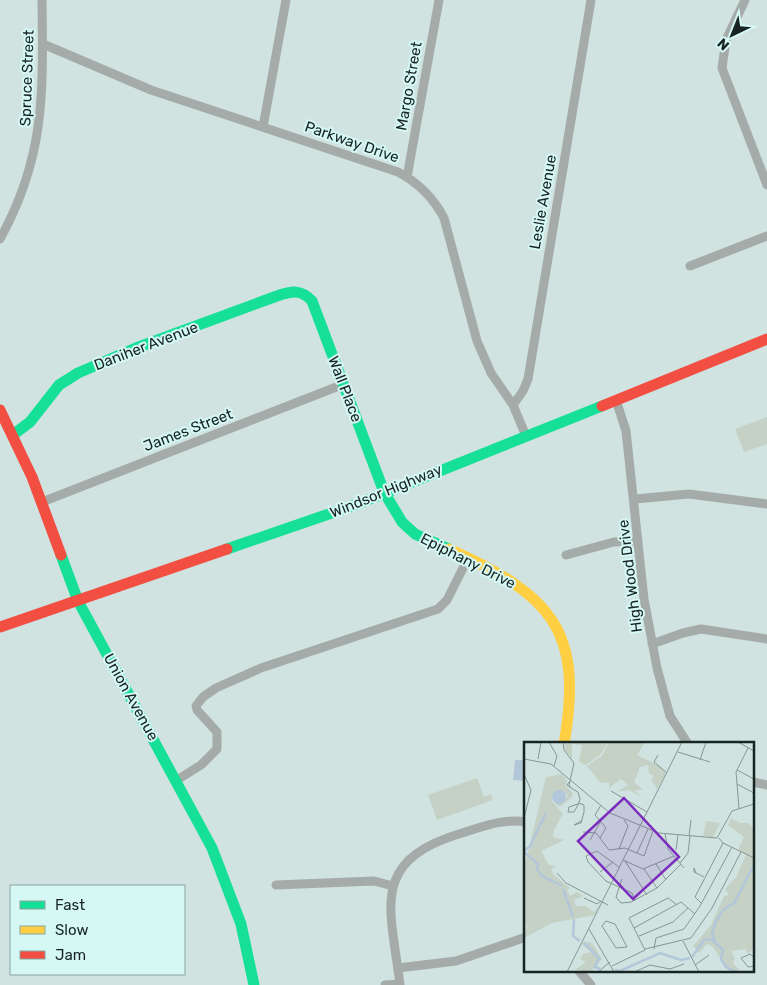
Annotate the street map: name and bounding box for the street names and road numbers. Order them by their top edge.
street label: Spruce Street [16,29,38,127]
street label: Margo Street [392,40,426,132]
street label: Parkway Drive [302,117,402,167]
street label: Leslie Avenue [526,153,560,251]
street label: Daniher Avenue [91,318,201,374]
street label: Wall Place [324,353,366,425]
street label: James Street [141,405,235,455]
street label: Windsor Highway [327,460,445,522]
street label: High Wood Drive [614,519,646,633]
street label: Epiphany Drive [417,529,519,593]
street label: Union Avenue [100,650,162,744]

